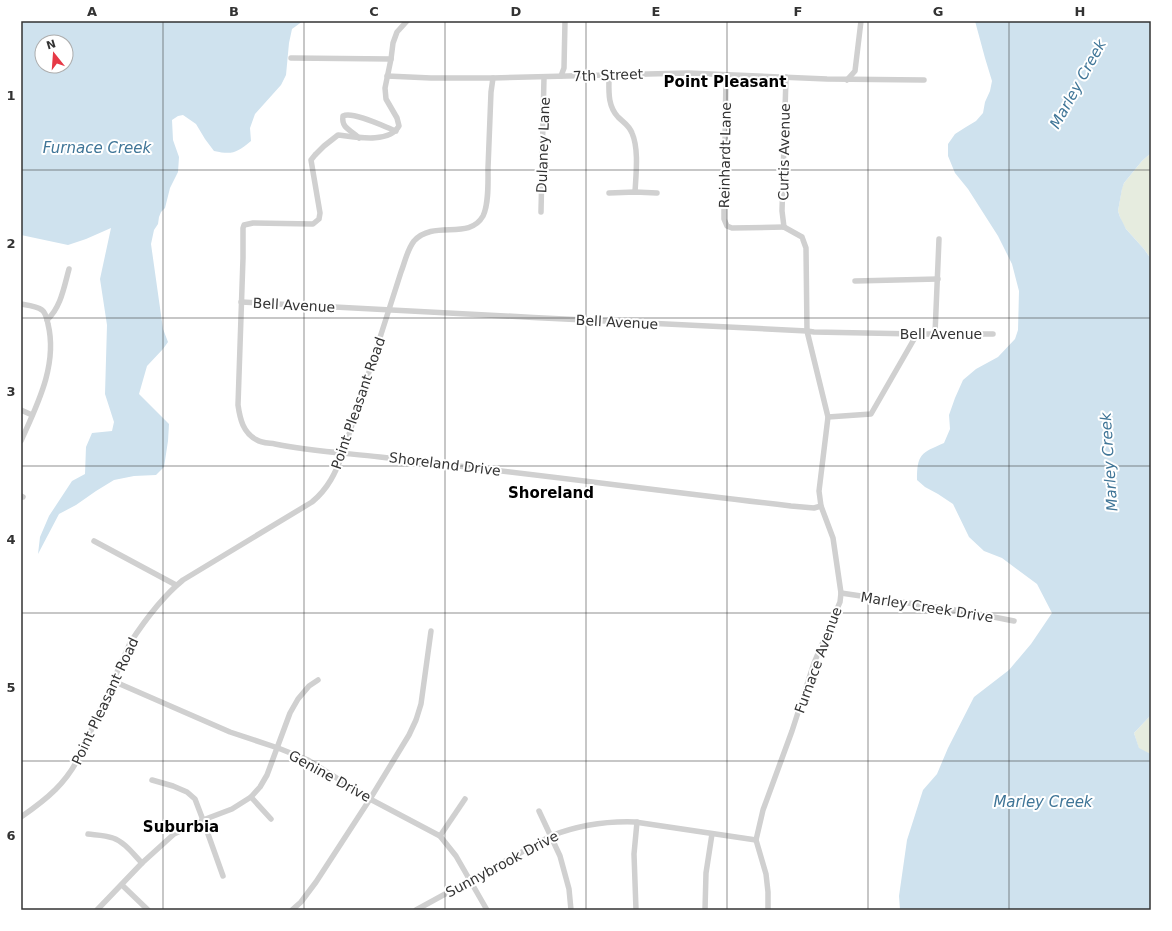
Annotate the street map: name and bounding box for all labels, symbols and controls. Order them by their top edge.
text: A [87,4,97,19]
text: B [229,4,239,19]
text: C [369,4,379,19]
text: D [511,4,522,19]
text: E [652,4,660,19]
text: F [794,4,802,19]
text: G [933,4,943,19]
text: H [1075,4,1085,19]
north arrow [34,34,74,74]
water label: Marley Creek [1046,35,1111,132]
text: N [45,37,58,52]
street label: 7th Street [573,66,644,84]
district label: Point Pleasant [664,73,786,91]
text: 1 [6,88,16,103]
street label: Dulaney Lane [533,97,553,193]
street label: Reinhardt Lane [716,102,734,208]
street label: Curtis Avenue [775,103,793,201]
water label: Furnace Creek [43,139,153,157]
text: 2 [6,236,16,251]
street label: Bell Avenue [252,295,336,315]
street label: Bell Avenue [575,312,659,332]
street label: Bell Avenue [900,326,982,342]
street label: Point Pleasant Road [328,335,388,471]
text: 3 [6,384,16,399]
water label: Marley Creek [1096,411,1121,512]
street label: Shoreland Drive [388,449,502,479]
district label: Shoreland [508,484,594,502]
text: 4 [6,532,16,547]
street label: Marley Creek Drive [860,589,994,625]
street label: Furnace Avenue [791,605,845,715]
street label: Point Pleasant Road [68,635,142,767]
text: 5 [6,680,16,695]
street label: Genine Drive [286,747,374,805]
water label: Marley Creek [993,793,1094,811]
district label: Suburbia [143,818,219,836]
text: 6 [6,828,16,843]
street label: Sunnybrook Drive [443,828,561,900]

